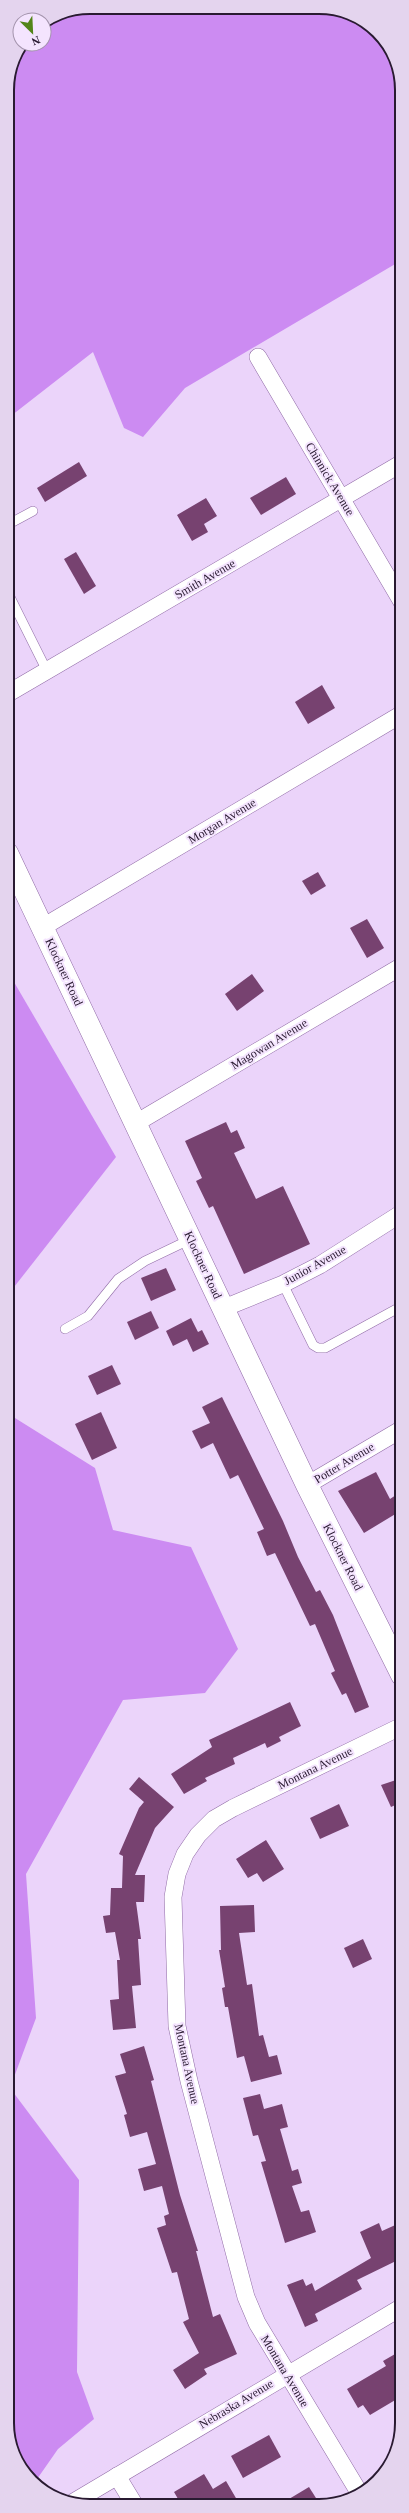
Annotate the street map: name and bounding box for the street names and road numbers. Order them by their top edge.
street label: Chinnick Avenue [303,440,357,518]
street label: Smith Avenue [172,556,238,602]
street label: Morgan Avenue [186,795,258,847]
street label: Klockner Road [42,936,86,1008]
street label: Magowan Avenue [228,1016,310,1072]
street label: Klockner Road [181,1229,225,1301]
street label: Junior Avenue [282,1242,348,1288]
street label: Potter Avenue [311,1440,377,1486]
street label: Klockner Road [320,1521,366,1593]
street label: Montana Avenue [275,1744,355,1792]
street label: Montana Avenue [172,2023,202,2105]
street label: Montana Avenue [258,2332,312,2410]
street label: Nebraska Avenue [196,2376,276,2432]

